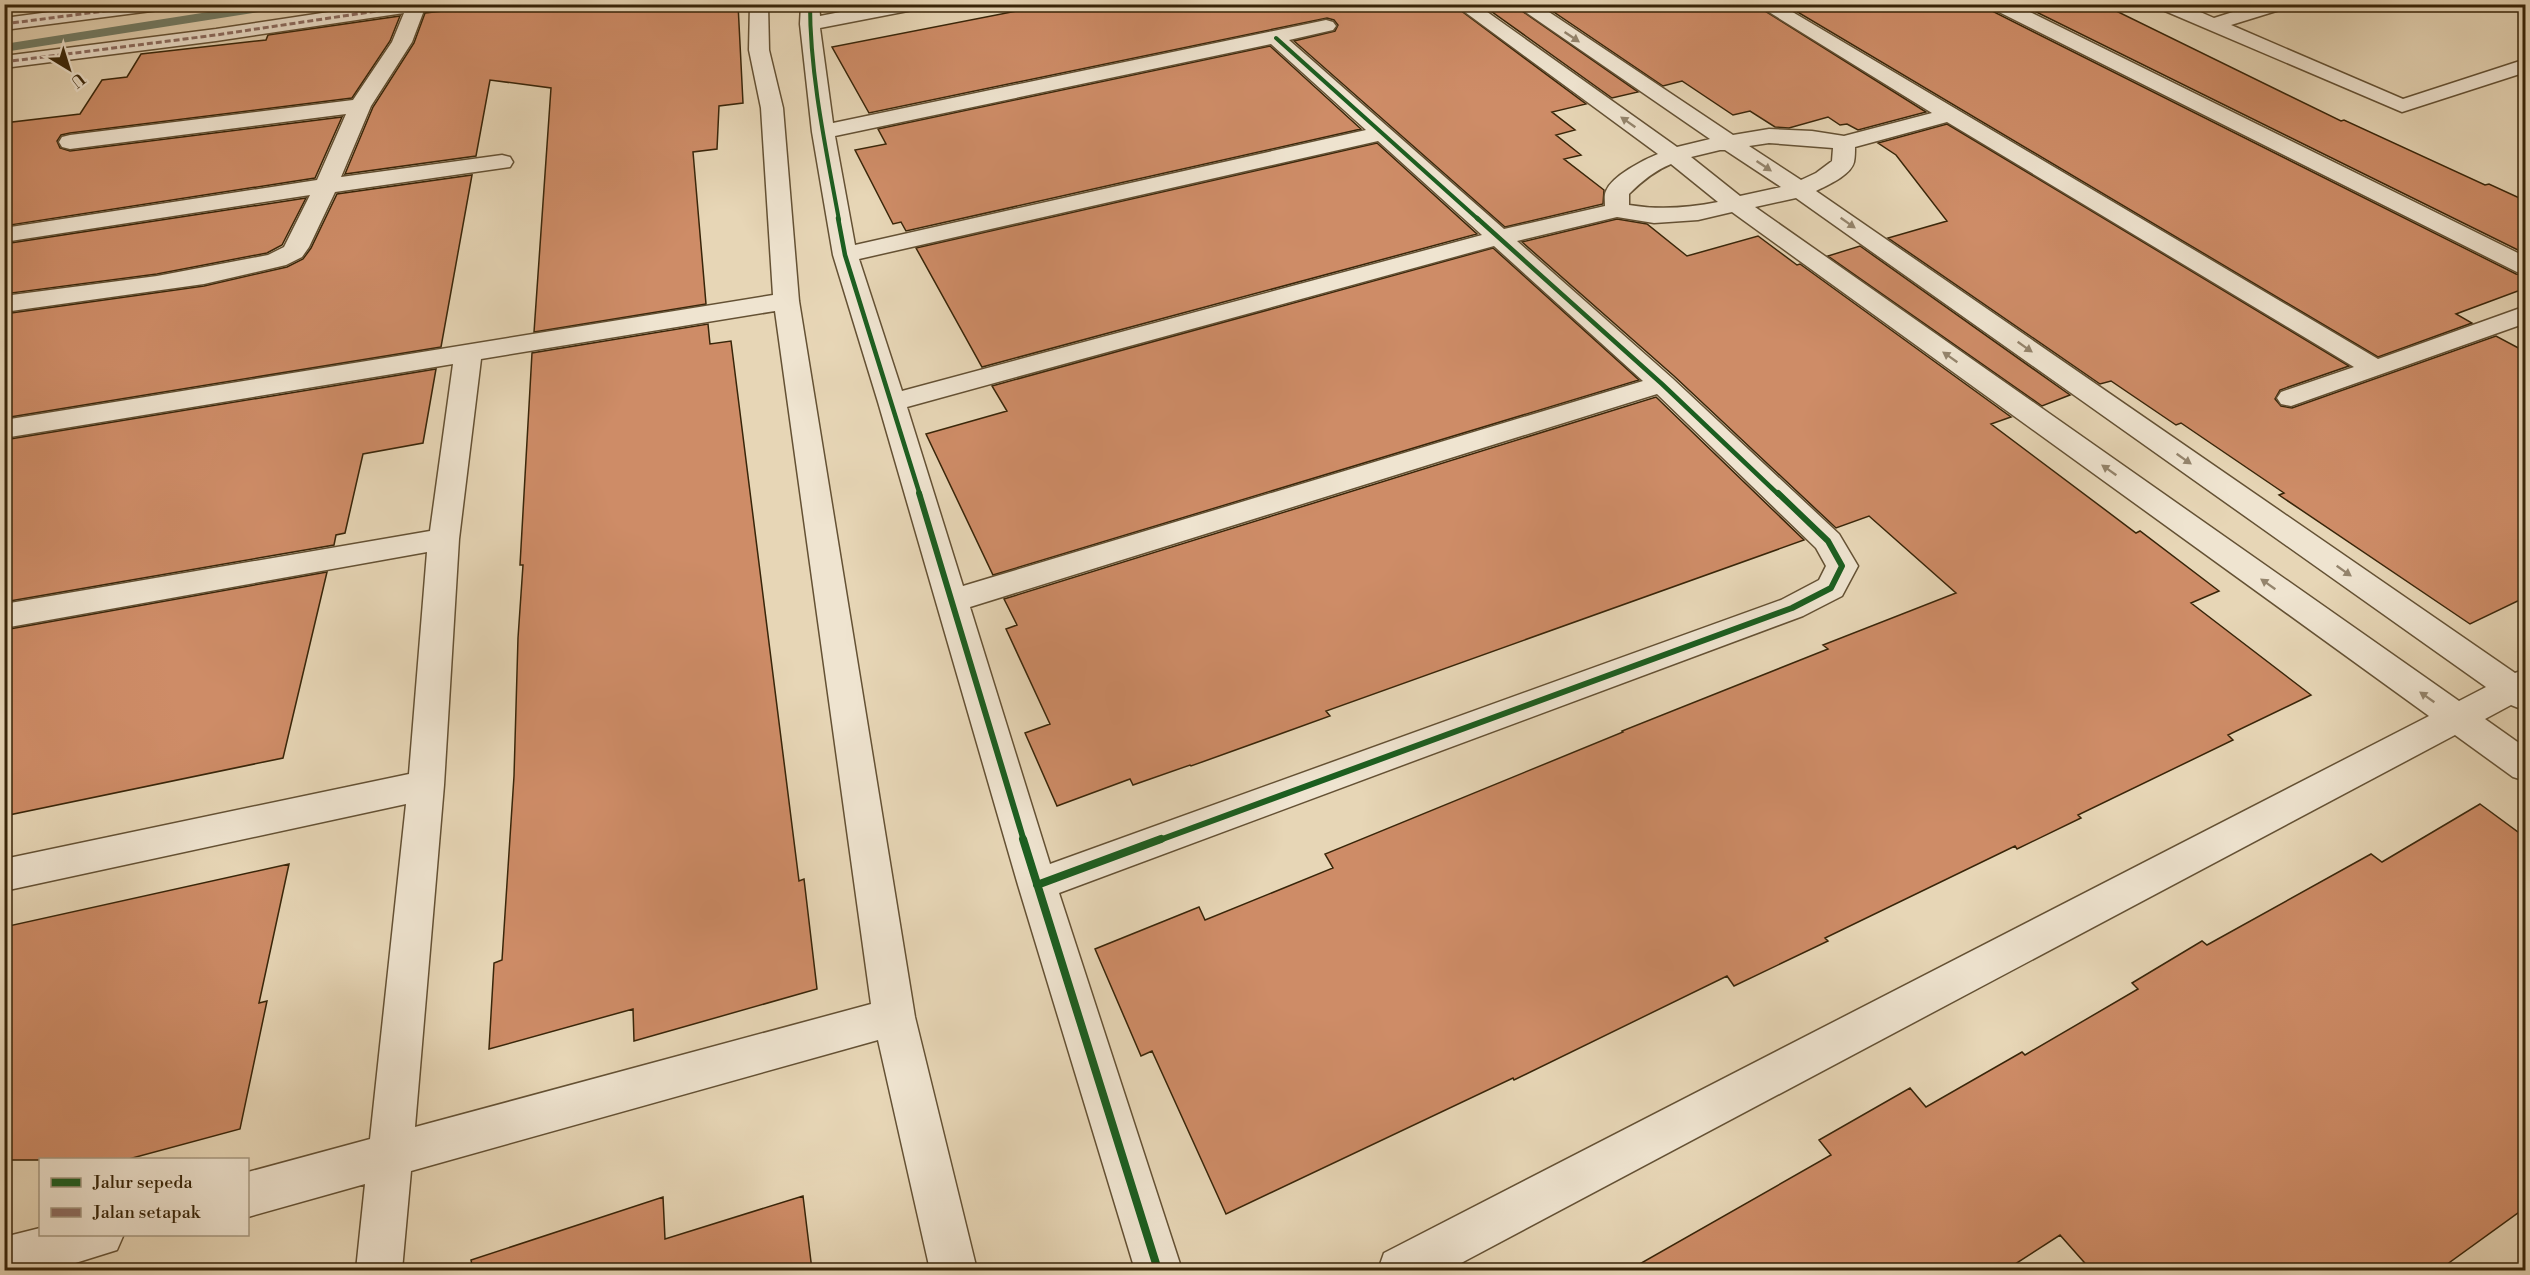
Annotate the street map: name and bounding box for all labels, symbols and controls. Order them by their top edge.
one-way arrow [1563,31,1579,43]
north arrow [39,39,99,99]
text: U [66,68,89,92]
one-way arrow [1620,116,1636,128]
one-way arrow [1756,160,1772,171]
one-way arrow [1839,217,1855,229]
one-way arrow [2016,341,2032,353]
one-way arrow [1943,351,1959,363]
one-way arrow [2176,453,2192,465]
one-way arrow [2102,465,2117,477]
one-way arrow [2336,565,2352,577]
one-way arrow [2260,578,2276,590]
one-way arrow [2419,691,2435,703]
legend [39,1158,249,1236]
text: Jalur sepeda [92,1171,194,1194]
text: Jalan setapak [92,1201,202,1224]

